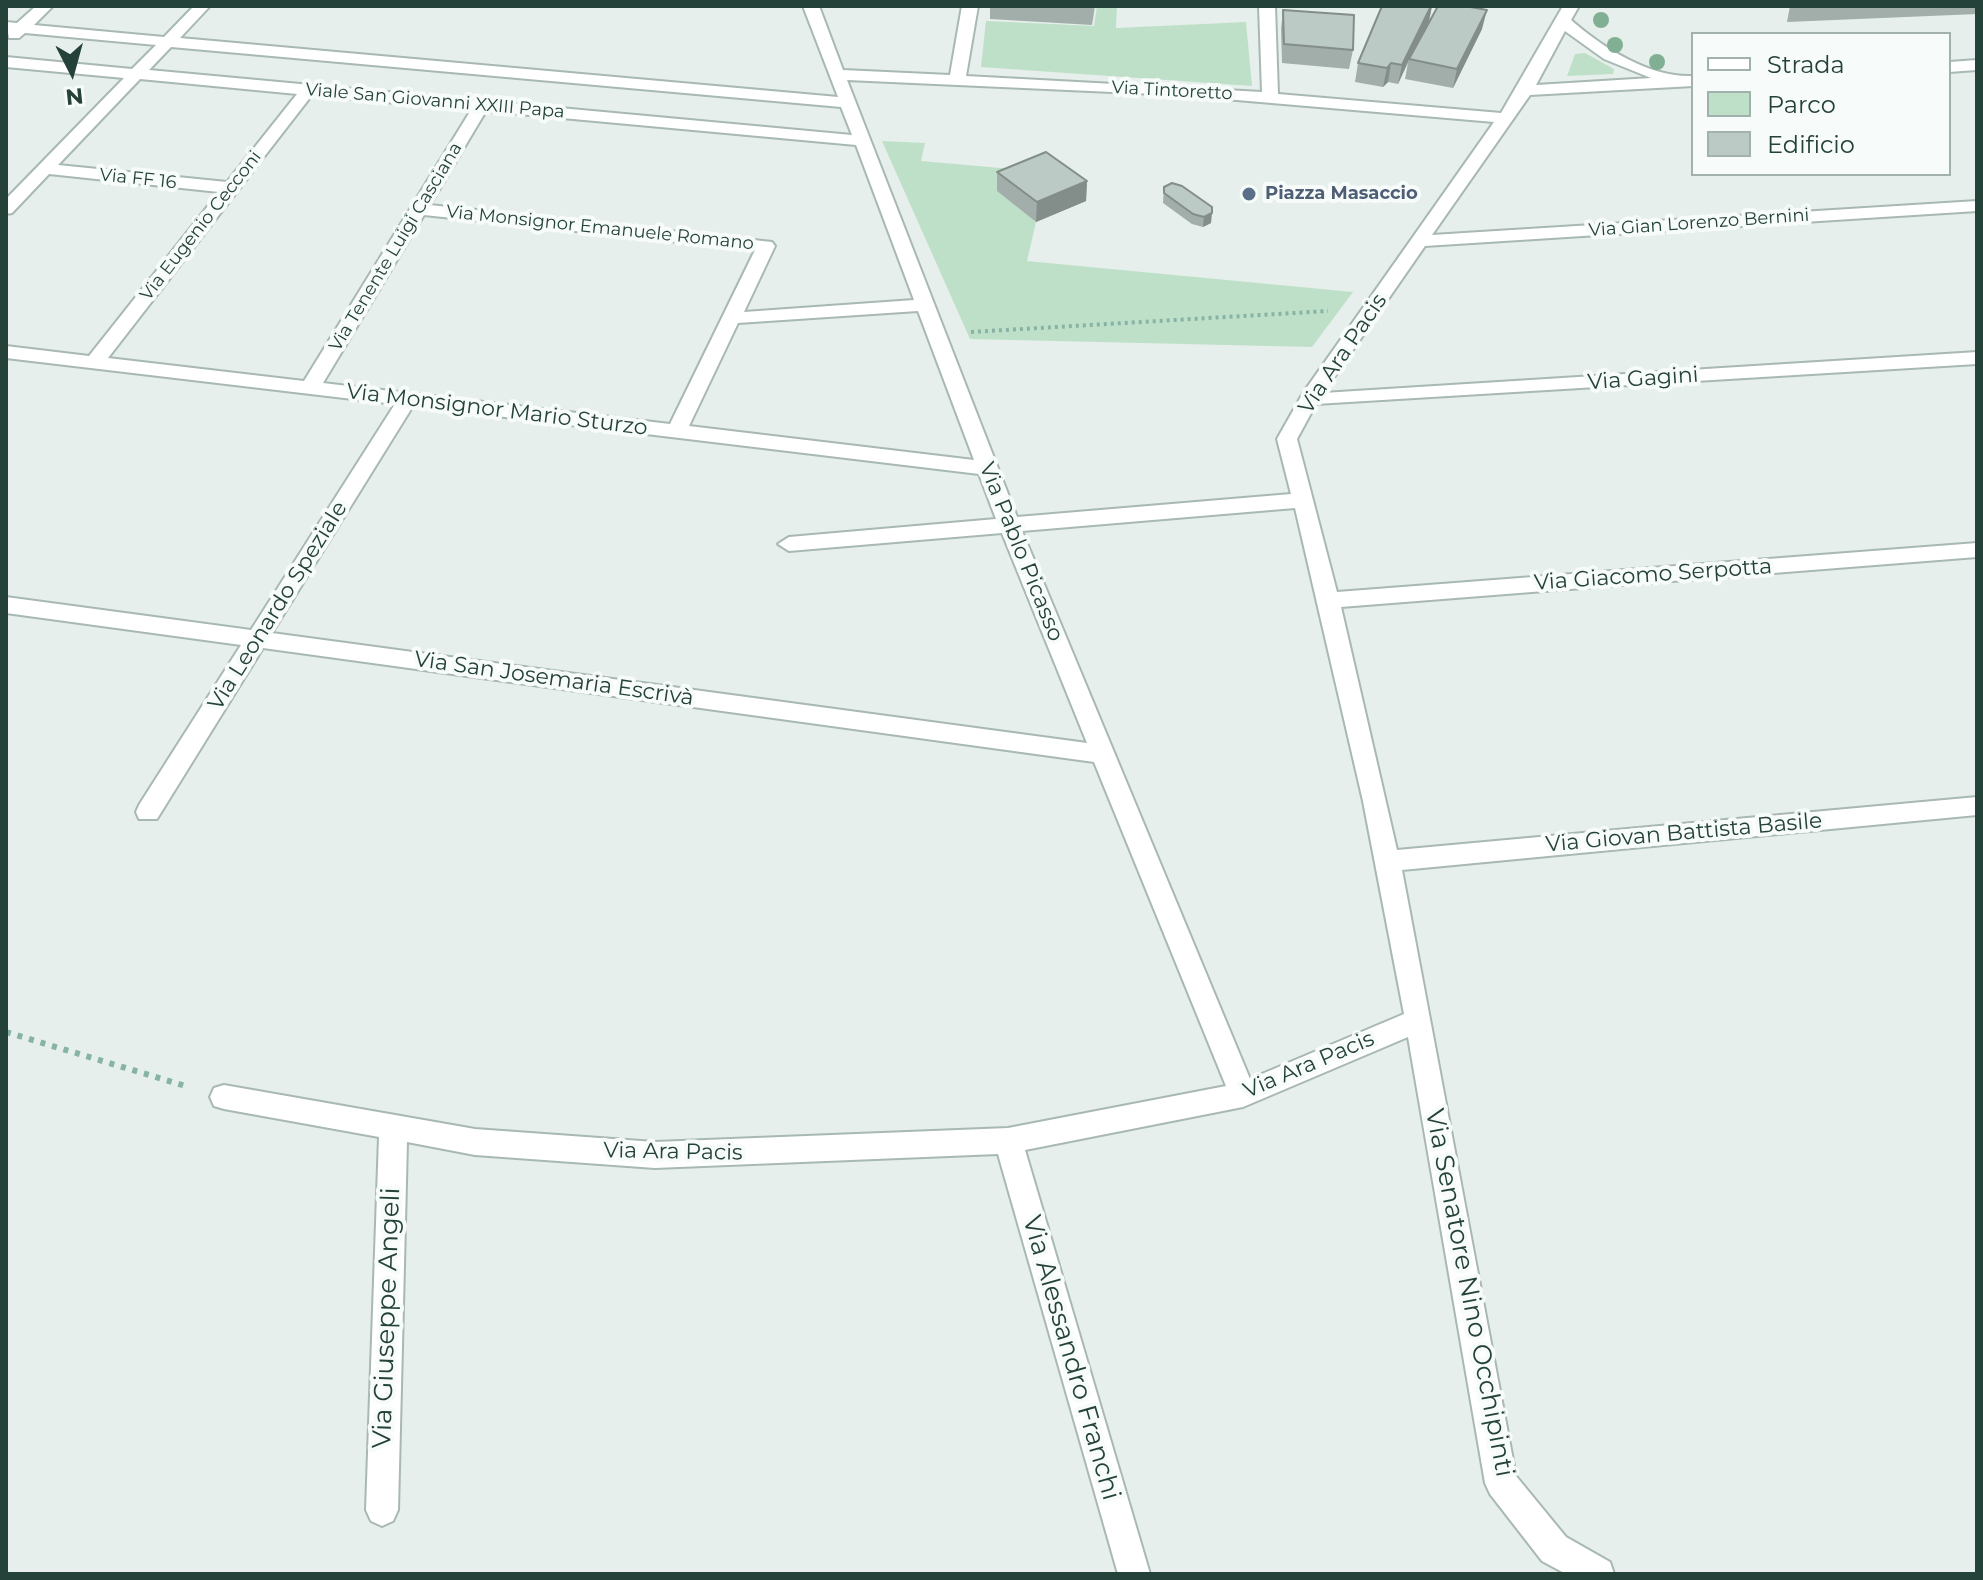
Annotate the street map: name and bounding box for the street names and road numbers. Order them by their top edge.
street label: Via Tintoretto [1111,77,1233,105]
street label: Viale San Giovanni XXIII Papa [304,79,566,123]
street label: Via Tenente Luigi Casciana [325,139,467,355]
street label: Via Eugenio Cecconi [136,147,266,305]
street label: Via FF 16 [98,164,178,194]
street label: Via Monsignor Emanuele Romano [445,201,755,255]
street label: Via Gian Lorenzo Bernini [1588,205,1810,241]
street label: Via Ara Pacis [1293,289,1393,419]
street label: Via Gagini [1587,362,1699,396]
street label: Via Monsignor Mario Sturzo [345,378,649,442]
street label: Via Pablo Picasso [973,459,1069,645]
street label: Via Leonardo Speziale [203,497,353,715]
street label: Via Giacomo Serpotta [1533,554,1773,596]
street label: Via San Josemaria Escrivà [413,646,695,712]
street label: Via Giovan Battista Basile [1545,808,1823,858]
street label: Via Ara Pacis [1240,1026,1378,1104]
street label: Via Senatore Nino Occhipinti [1418,1106,1520,1480]
street label: Via Ara Pacis [603,1138,743,1166]
street label: Via Giuseppe Angeli [367,1187,407,1449]
street label: Via Alessandro Franchi [1015,1212,1127,1504]

